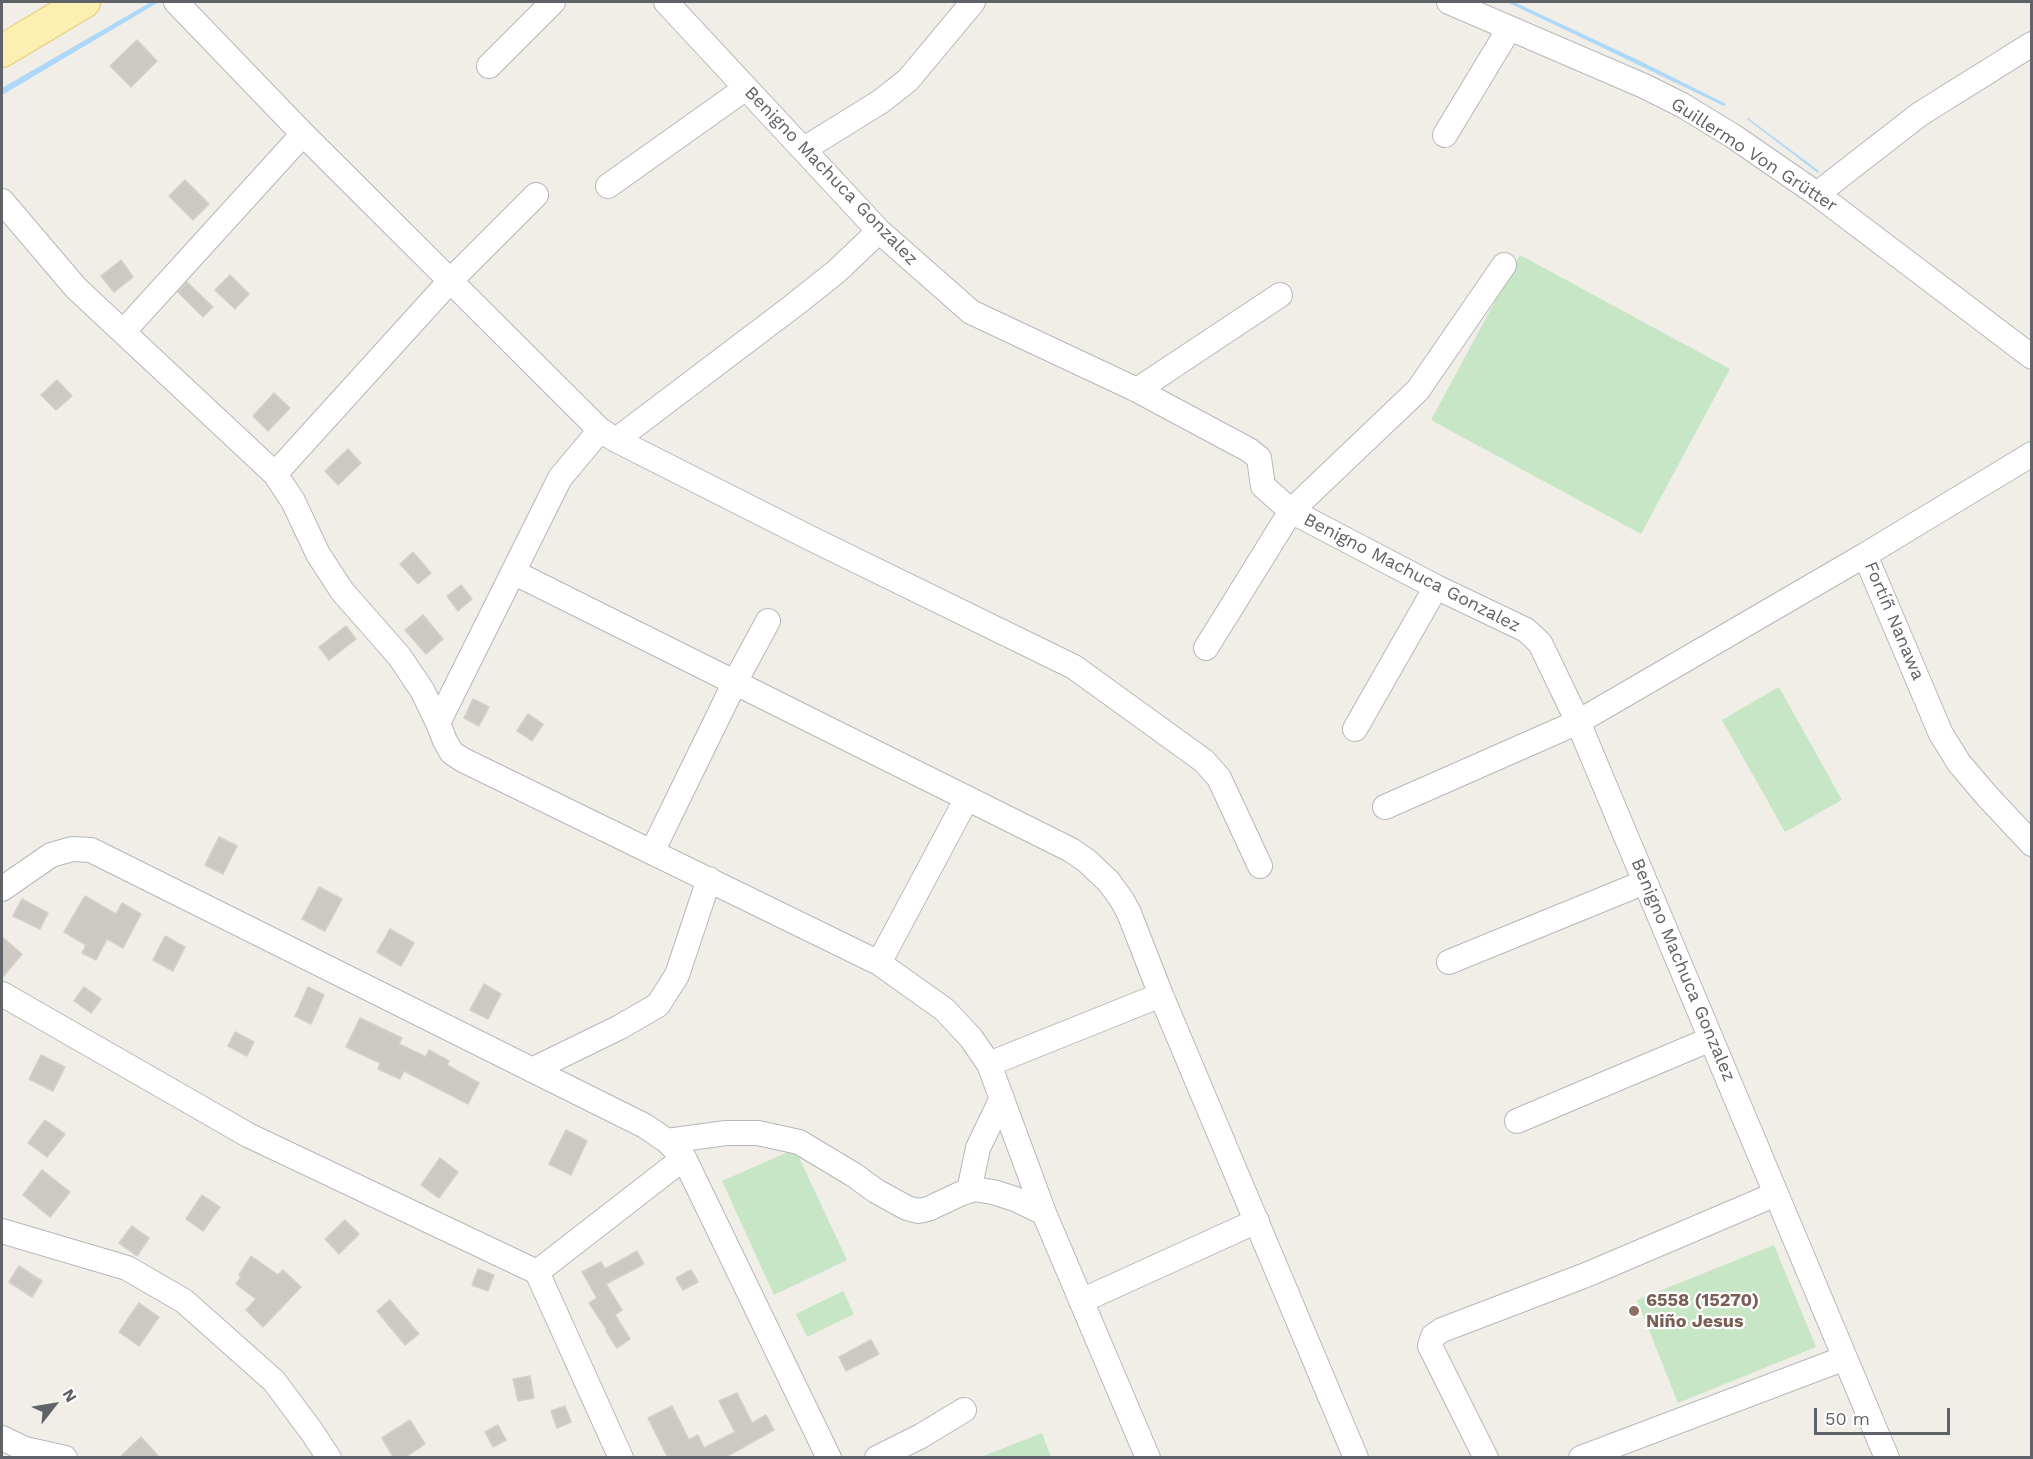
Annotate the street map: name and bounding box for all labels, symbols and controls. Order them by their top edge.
street label: Benigno Machuca Gonzalez [740,82,922,270]
street label: Guillermo Von Grütter [1667,93,1841,217]
street label: Benigno Machuca Gonzalez [1300,509,1524,637]
street label: Fortíñ Nanawa [1859,558,1929,684]
street label: Benigno Machuca Gonzalez [1626,855,1740,1085]
place label: 6558 (15270) Niño Jesus [1646,1290,1759,1332]
marker: 6558 (15270) Niño Jesus [1627,1304,1641,1318]
north arrow [24,1375,84,1435]
text: N [59,1385,81,1405]
scale bar [1817,1396,1954,1434]
text: 50 m [1825,1408,1870,1429]

